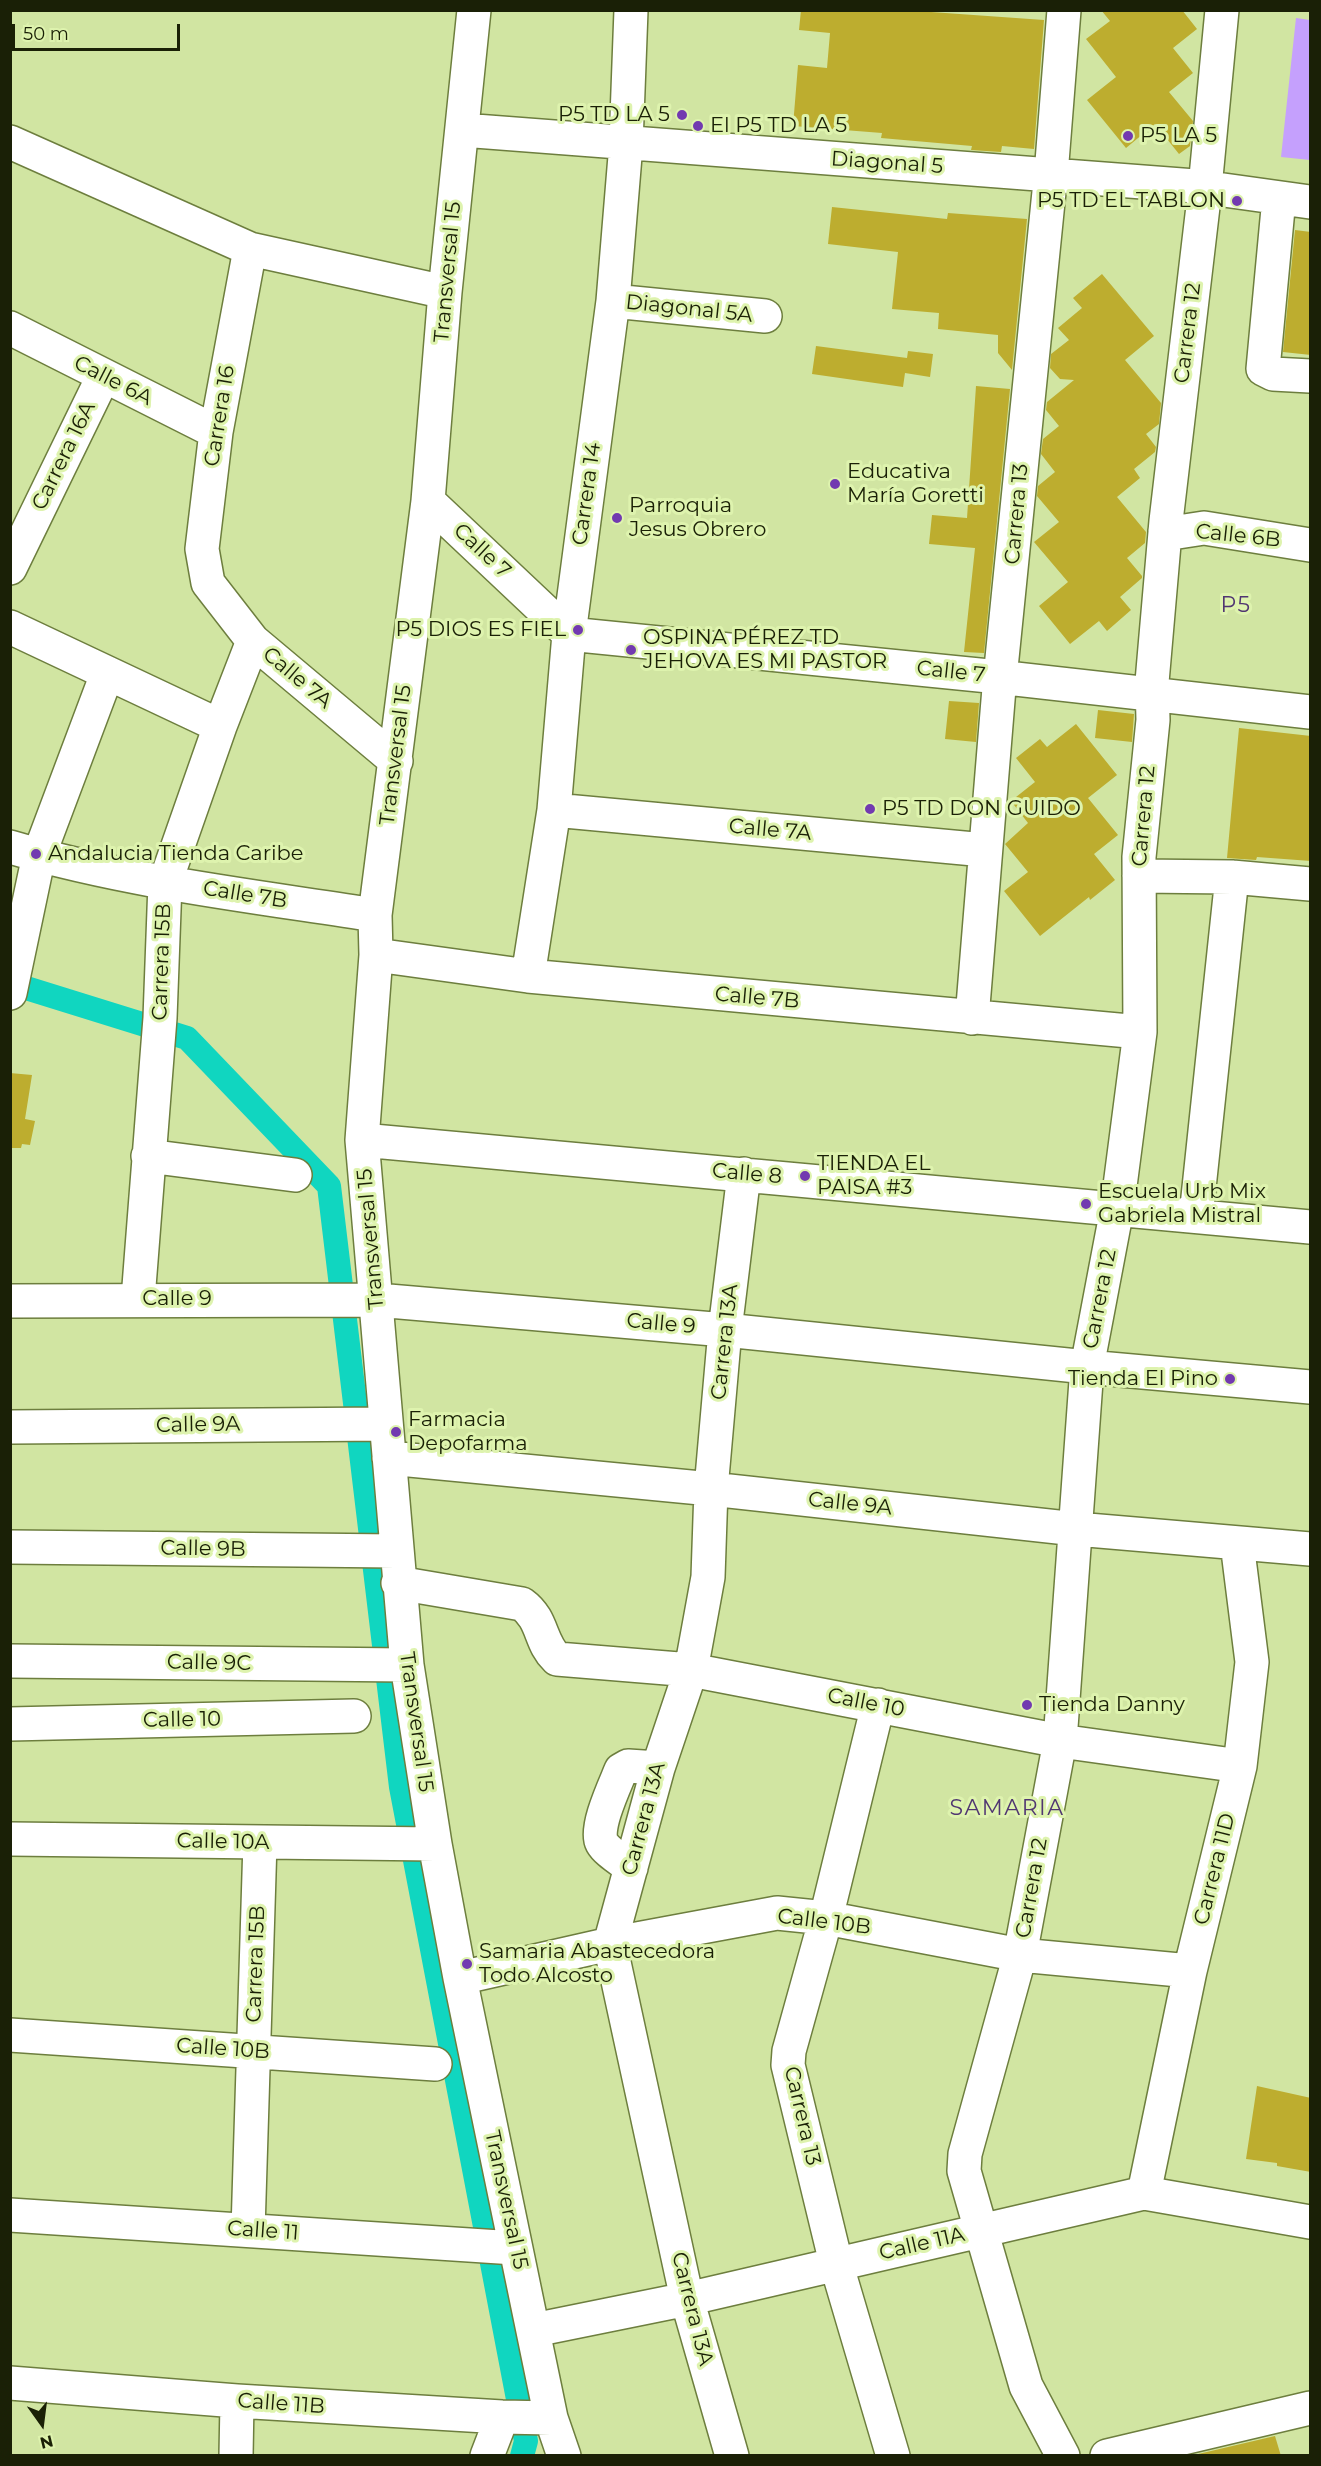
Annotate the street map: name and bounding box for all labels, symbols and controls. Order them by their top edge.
scale bar [15,12,183,50]
text: 50 m [23,23,69,45]
place label: P5 TD LA 5 [558,102,670,128]
marker: P5 TD LA 5 [675,108,689,122]
place label: El P5 TD LA 5 [710,113,847,139]
marker: El P5 TD LA 5 [691,119,705,133]
place label: P5 LA 5 [1140,123,1217,149]
marker: P5 LA 5 [1121,129,1135,143]
street label: Diagonal 5 [830,147,944,179]
place label: P5 TD EL TABLON [1037,188,1225,214]
marker: P5 TD EL TABLON [1230,194,1244,208]
street label: Transversal 15 [429,201,467,343]
street label: Carrera 12 [1169,281,1207,385]
street label: Diagonal 5A [624,290,754,328]
street label: Calle 6A [70,351,156,411]
street label: Carrera 16 [200,364,240,468]
street label: Carrera 16A [27,398,101,514]
street label: Carrera 14 [567,441,607,547]
place label: Educativa María Goretti [847,459,984,509]
street label: Carrera 13 [1000,463,1034,565]
marker: Educativa María Goretti [828,477,842,491]
place label: Parroquia Jesus Obrero [629,493,766,543]
marker: Parroquia Jesus Obrero [610,511,624,525]
street label: Calle 7 [448,518,516,584]
street label: Calle 6B [1194,519,1282,553]
district label: P5 [1220,593,1252,619]
place label: P5 DIOS ES FIEL [396,617,566,643]
marker: P5 DIOS ES FIEL [571,623,585,637]
place label: OSPINA PÉREZ TD JEHOVA ES MI PASTOR [643,625,887,675]
street label: Calle 7A [257,642,337,714]
marker: OSPINA PÉREZ TD JEHOVA ES MI PASTOR [624,643,638,657]
street label: Calle 7 [915,656,987,688]
street label: Transversal 15 [375,683,417,827]
street label: Carrera 12 [1127,765,1161,867]
place label: P5 TD DON GUIDO [882,796,1081,822]
marker: P5 TD DON GUIDO [863,802,877,816]
street label: Calle 7A [728,814,812,846]
place label: Andalucia Tienda Caribe [48,841,304,867]
marker: Andalucia Tienda Caribe [29,847,43,861]
street label: Calle 7B [201,876,289,914]
street label: Carrera 15B [147,903,177,1021]
street label: Calle 7B [714,982,800,1014]
place label: TIENDA EL PAISA #3 [817,1151,931,1201]
street label: Calle 8 [711,1158,783,1190]
street label: Transversal 15 [352,1168,390,1310]
marker: TIENDA EL PAISA #3 [798,1169,812,1183]
place label: Escuela Urb Mix Gabriela Mistral [1098,1179,1266,1229]
marker: Escuela Urb Mix Gabriela Mistral [1079,1197,1093,1211]
street label: Carrera 12 [1078,1247,1122,1351]
street label: Carrera 13A [706,1283,744,1401]
street label: Calle 9 [142,1286,212,1312]
street label: Calle 9 [625,1308,697,1340]
place label: Tienda El Pino [1068,1366,1218,1392]
marker: Tienda El Pino [1223,1372,1237,1386]
place label: Farmacia Depofarma [408,1407,528,1457]
street label: Calle 9A [156,1412,240,1438]
marker: Farmacia Depofarma [389,1425,403,1439]
street label: Calle 9A [807,1487,893,1521]
street label: Calle 9B [160,1536,246,1562]
street label: Calle 9C [167,1650,251,1676]
street label: Transversal 15 [394,1650,438,1794]
street label: Calle 10 [825,1683,907,1723]
place label: Tienda Danny [1039,1692,1185,1718]
marker: Tienda Danny [1020,1698,1034,1712]
street label: Calle 10 [143,1707,221,1733]
street label: Carrera 13A [617,1760,671,1878]
district label: SAMARIA [950,1796,1064,1822]
street label: Carrera 11D [1189,1811,1241,1927]
street label: Calle 10A [176,1829,270,1855]
street label: Carrera 12 [1011,1836,1053,1940]
street label: Calle 10B [776,1904,872,1940]
street label: Carrera 15B [241,1905,271,2023]
place label: Samaria Abastecedora Todo Alcosto [479,1939,715,1989]
marker: Samaria Abastecedora Todo Alcosto [460,1957,474,1971]
street label: Calle 10B [175,2033,271,2065]
street label: Carrera 13 [778,2064,826,2168]
street label: Transversal 15 [479,2128,533,2272]
street label: Calle 11 [226,2216,300,2246]
street label: Calle 11A [877,2222,967,2266]
street label: Carrera 13A [666,2250,718,2368]
street label: Calle 11B [236,2388,326,2420]
north arrow [12,2394,72,2454]
text: N [38,2431,55,2453]

